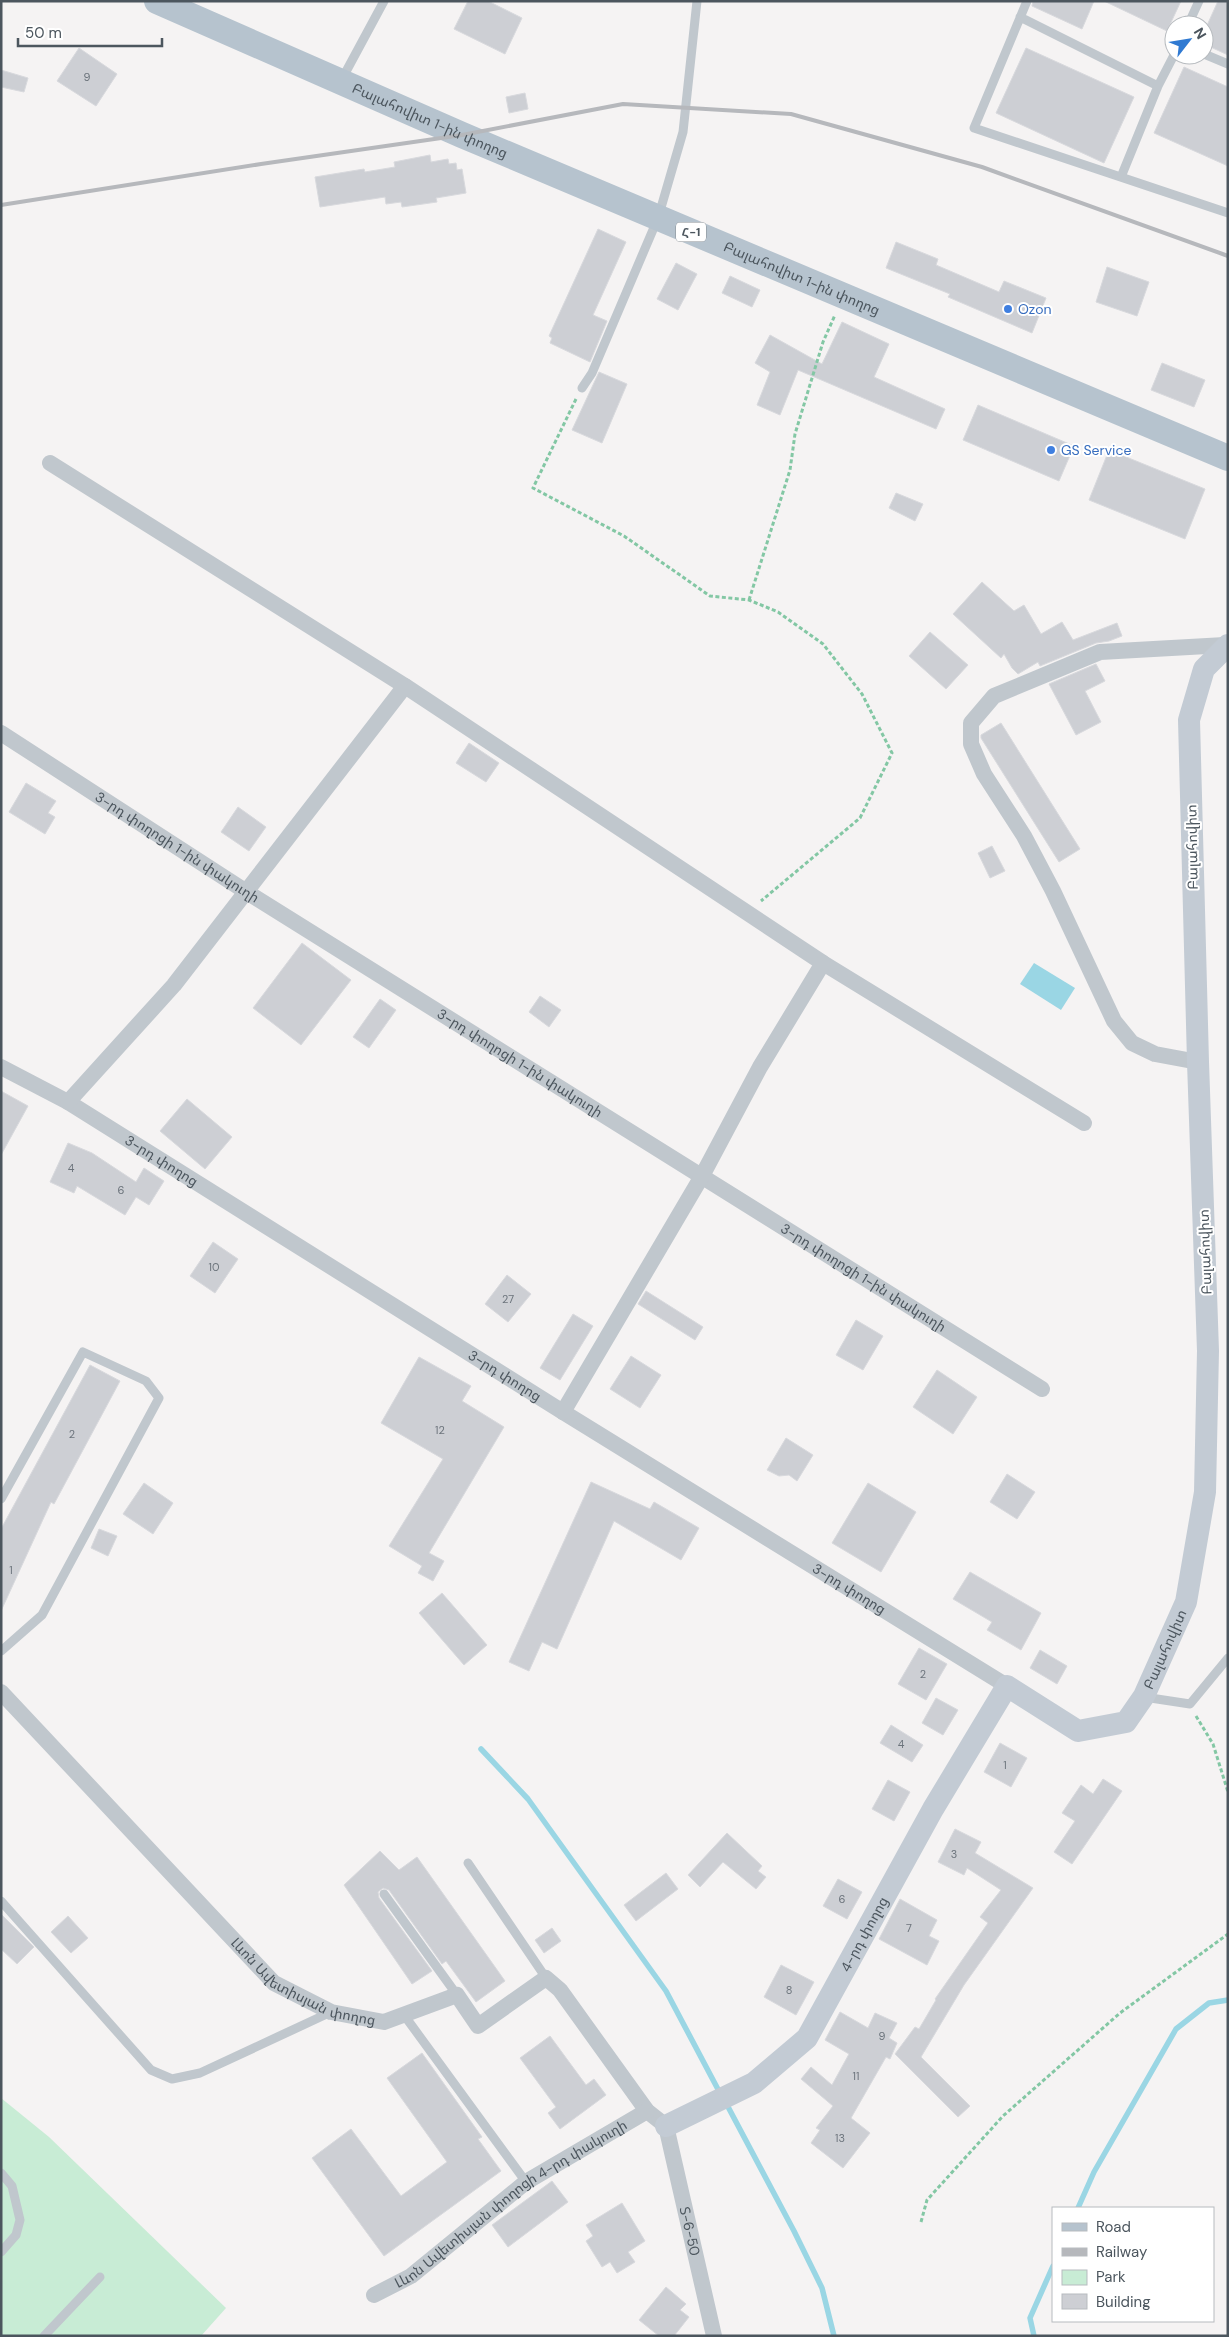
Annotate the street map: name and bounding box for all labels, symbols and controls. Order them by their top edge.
scale bar [18,15,161,47]
north arrow [1164,15,1214,65]
text: 50 m [25,23,62,43]
text: N [1190,24,1210,42]
house number: 9 [84,70,91,84]
street label: Բալահովիտ 1-ին փողոց [349,79,511,162]
road number: Հ-1 [676,222,706,242]
street label: Բալահովիտ 1-ին փողոց [721,237,883,319]
place label: Ozon [1018,300,1052,318]
marker: Ozon [1002,303,1014,315]
place label: GS Service [1061,441,1131,459]
marker: GS Service [1045,444,1057,456]
street label: 3-րդ փողոցի 1-ին փակուղի [92,787,263,907]
street label: Բալահովիտ [1182,804,1202,890]
street label: 3-րդ փողոցի 1-ին փակուղի [434,1004,606,1121]
street label: 3-րդ փողոց [122,1131,202,1190]
house number: 4 [68,1161,75,1175]
house number: 6 [118,1183,125,1197]
street label: Բալահովիտ [1195,1209,1215,1295]
street label: 3-րդ փողոցի 1-ին փակուղի [777,1219,950,1336]
house number: 10 [209,1260,219,1274]
house number: 27 [502,1292,514,1306]
street label: 3-րդ փողոց [465,1346,545,1405]
house number: 12 [435,1423,445,1437]
house number: 2 [69,1427,75,1441]
street label: 3-րդ փողոց [809,1559,889,1618]
house number: 1 [9,1563,13,1577]
street label: Բալահովիտ [1139,1607,1191,1692]
house number: 2 [920,1667,926,1681]
house number: 4 [898,1737,905,1751]
house number: 1 [1003,1758,1007,1772]
house number: 3 [951,1847,957,1861]
house number: 6 [839,1892,846,1906]
street label: 4-րդ փողոց [836,1893,892,1975]
house number: 7 [906,1921,912,1935]
street label: Լևոն Ավետիսյան փողոց [227,1934,377,2029]
house number: 8 [786,1983,792,1997]
house number: 9 [879,2029,886,2043]
house number: 11 [853,2069,859,2083]
street label: Լևոն Ավետիսյան փողոցի 4-րդ փակուղի [391,2116,630,2292]
house number: 13 [835,2131,845,2145]
street label: Տ-6-50 [676,2205,704,2258]
legend [1052,2207,1214,2322]
text: Road [1096,2217,1131,2237]
text: Railway [1096,2242,1148,2262]
text: Park [1096,2267,1126,2287]
text: Building [1096,2292,1151,2312]

